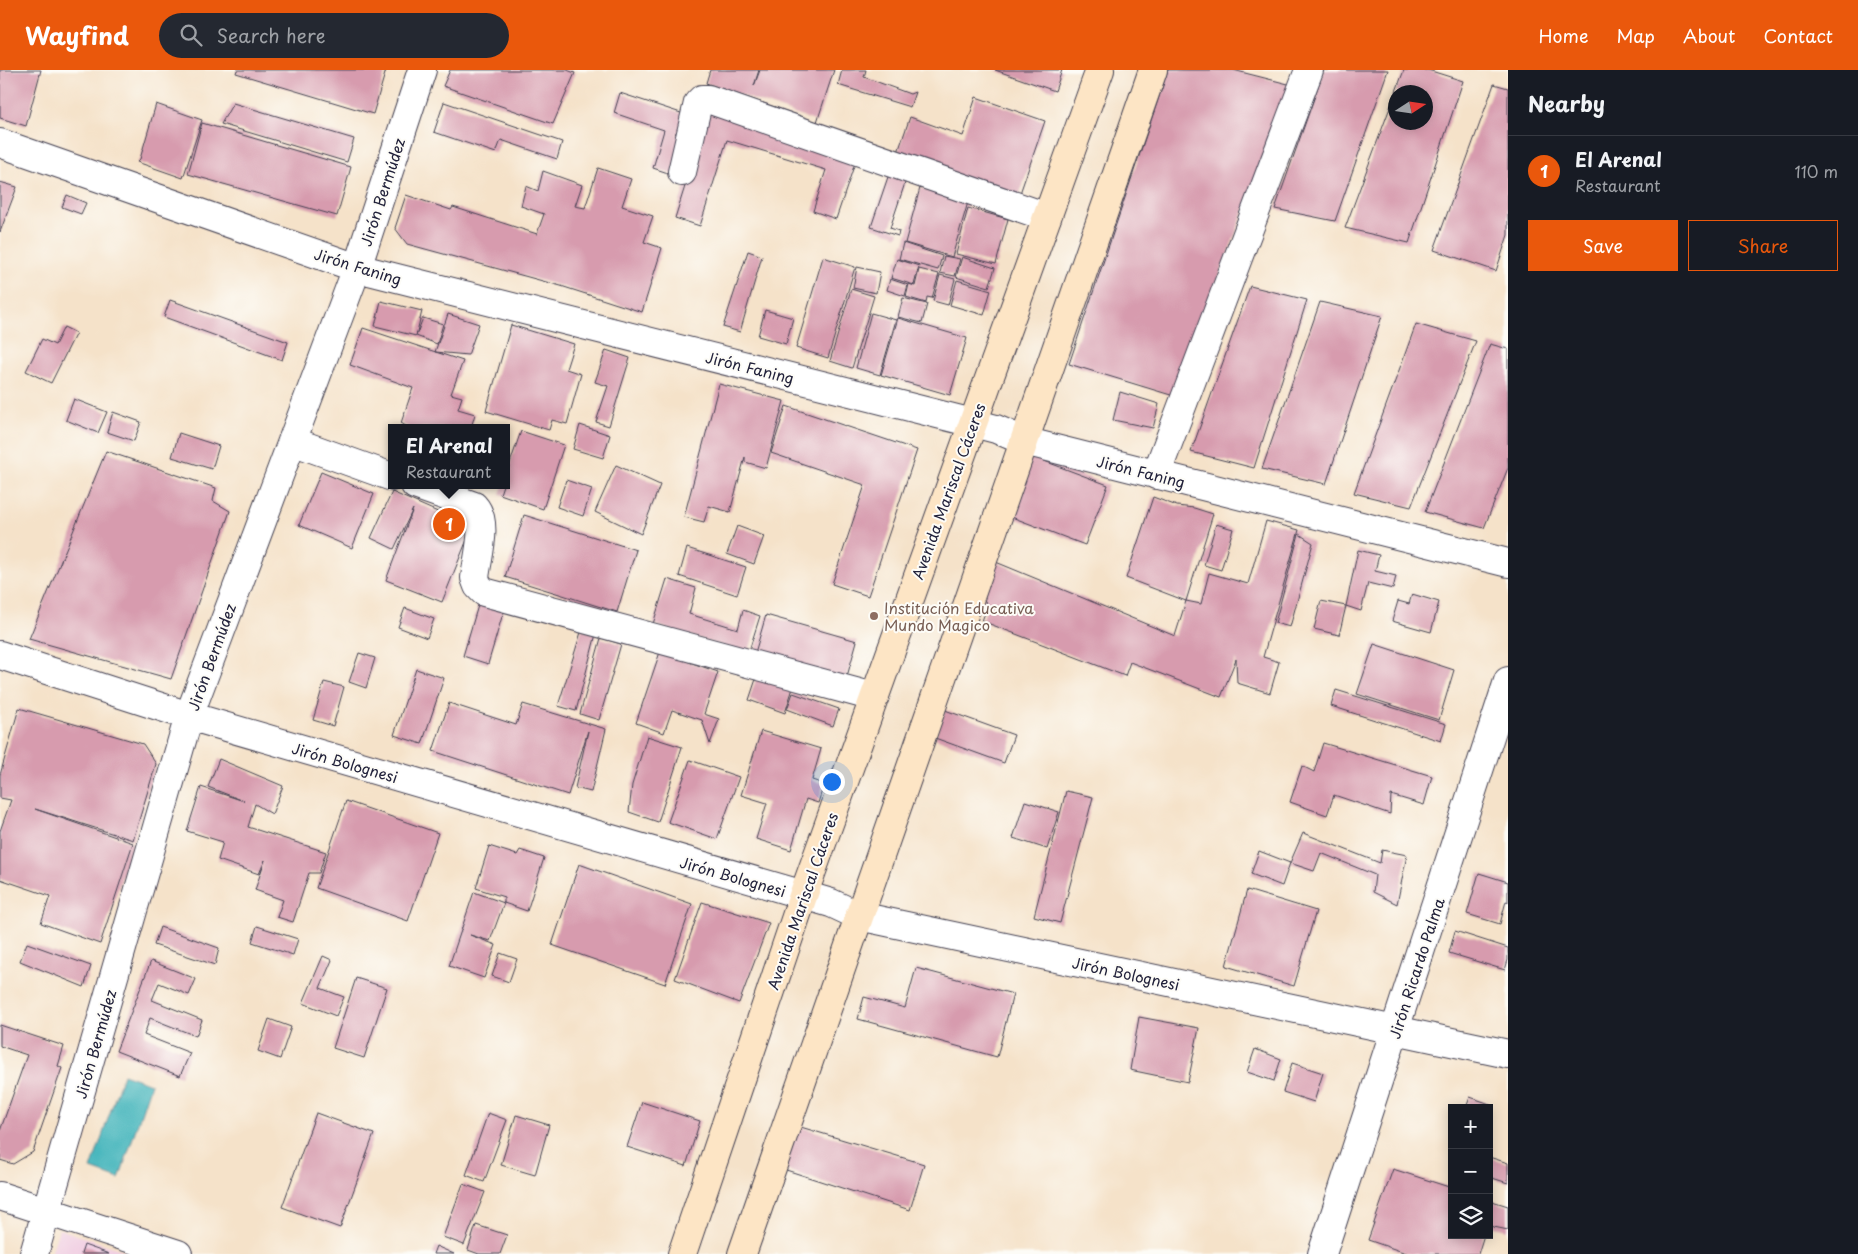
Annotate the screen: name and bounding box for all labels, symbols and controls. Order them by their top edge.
search box [159,13,509,58]
text: Wayfind [25,17,129,53]
icon: search [177,21,205,49]
text: Search here [217,21,325,49]
text: Home [1538,22,1588,49]
text: Map [1616,22,1655,49]
text: About [1683,22,1735,49]
text: Contact [1763,22,1833,49]
north arrow [1388,85,1433,130]
text: Nearby [1528,87,1605,119]
street label: Jirón Bermúdez [354,135,410,249]
text: El Arenal [1575,145,1662,173]
text: 1 [1540,159,1548,183]
text: 110 m [1795,159,1838,183]
text: Restaurant [1575,173,1661,197]
button: Save [1528,220,1678,271]
button: Share [1688,220,1838,271]
street label: Jirón Faning [311,242,405,290]
street label: Jirón Faning [703,345,797,389]
street label: Avenida Mariscal Cáceres [905,399,991,582]
popup [388,424,510,489]
text: El Arenal [406,431,492,459]
street label: Jirón Faning [1094,449,1188,493]
text: Restaurant [406,459,491,483]
pin: 1 [433,505,465,543]
place label: Institución Educativa Mundo Magico [884,596,1034,636]
street label: Jirón Bermúdez [181,600,241,714]
marker: Institución Educativa Mundo Magico [868,610,880,622]
street label: Jirón Bolognesi [289,736,401,788]
your location [819,769,845,795]
street label: Avenida Mariscal Cáceres [761,809,843,993]
street label: Jirón Bolognesi [677,850,789,902]
street label: Jirón Ricardo Palma [1382,894,1450,1041]
street label: Jirón Bolognesi [1070,950,1182,996]
street label: Jirón Bermúdez [68,987,122,1101]
map controls [1448,1104,1493,1239]
button: + [1448,1104,1493,1149]
button: − [1448,1149,1493,1194]
button: layers [1448,1194,1493,1239]

